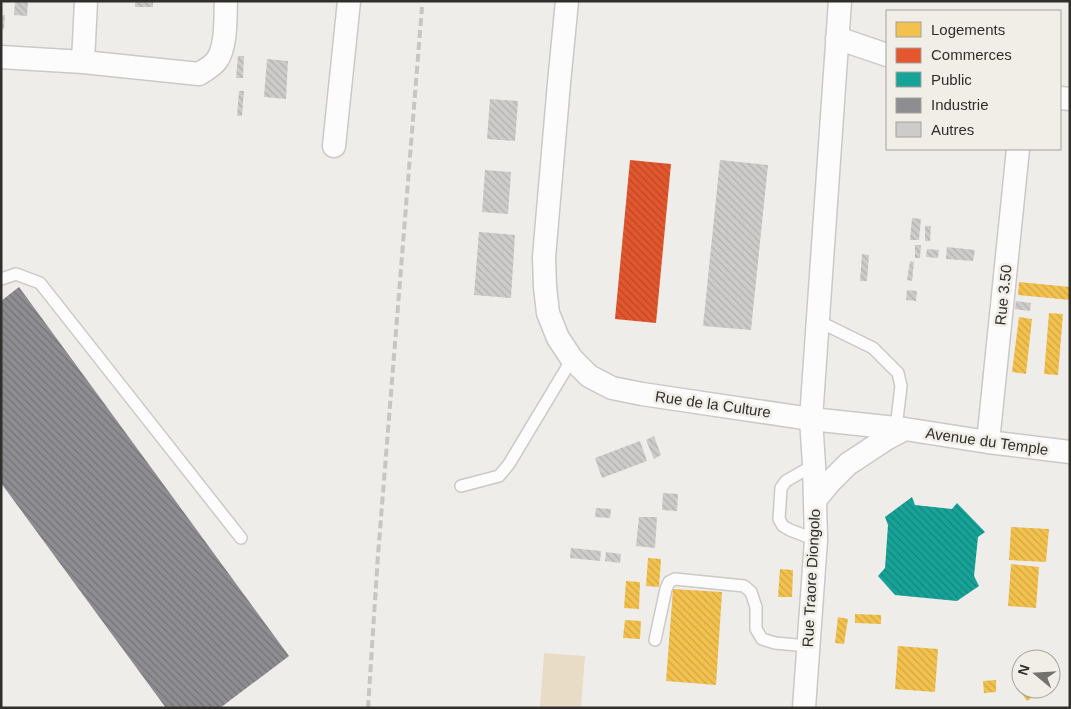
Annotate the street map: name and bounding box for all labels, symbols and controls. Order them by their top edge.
legend [886,10,1061,150]
text: Logements [931,21,1005,38]
text: Commerces [931,46,1012,63]
text: Public [931,71,972,88]
text: Industrie [931,96,989,113]
text: Autres [931,121,974,138]
street label: Rue 3.50 [991,264,1015,326]
street label: Rue de la Culture [654,387,772,421]
street label: Avenue du Temple [925,424,1049,458]
street label: Rue Traore Diongolo [799,508,823,648]
north arrow [1011,649,1061,699]
text: N [1014,663,1033,677]

